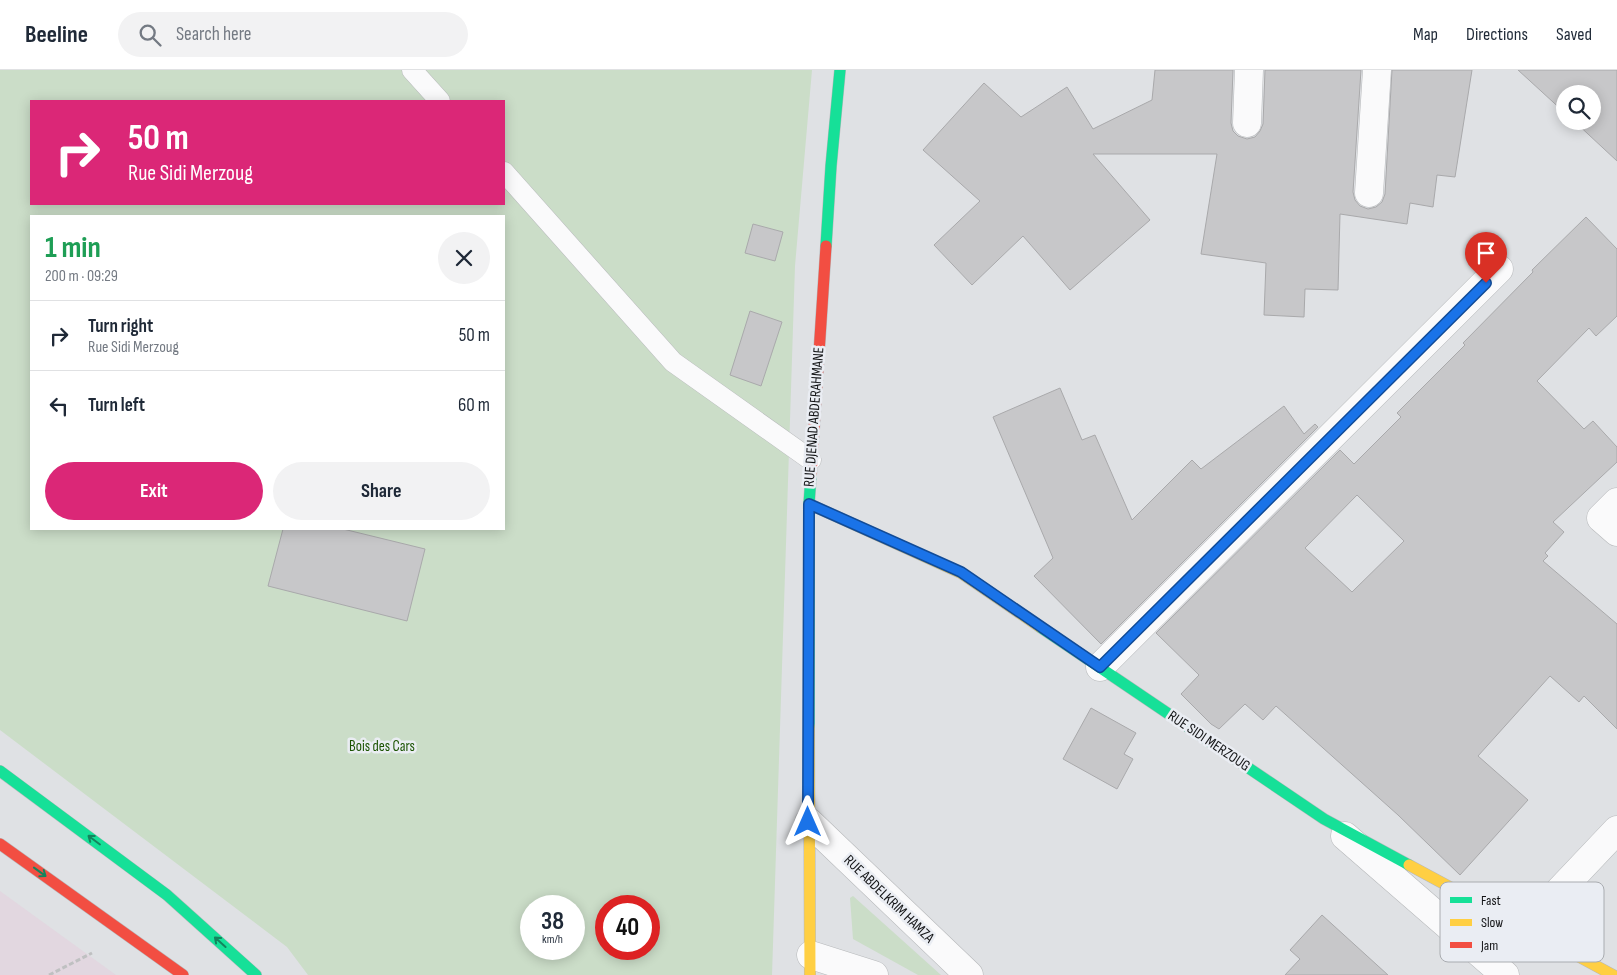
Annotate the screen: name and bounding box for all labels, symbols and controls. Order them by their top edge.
search box [118,12,468,57]
text: Beeline [25,20,88,49]
icon: search [136,21,164,49]
text: Search here [176,23,251,46]
text: Map [1413,24,1438,45]
text: Directions [1466,24,1528,45]
text: Saved [1556,24,1592,45]
map controls [1556,85,1601,130]
button: search [1556,85,1601,130]
text: 50 m [128,117,189,160]
icon: right [45,120,110,185]
text: Rue Sidi Merzoug [128,160,253,187]
text: 1 min [45,230,101,266]
button: close [438,232,490,284]
pin [1465,232,1507,283]
icon: arrive [1472,239,1500,267]
text: 200 m · 09:29 [45,267,118,286]
text: Turn right [88,315,153,338]
icon: right [45,322,73,350]
text: 50 m [459,324,490,347]
text: Rue Sidi Merzoug [88,338,179,357]
street label: RUE DJENAD ABDERAHMANE [800,347,828,487]
icon: left [45,392,73,420]
text: Turn left [88,394,145,417]
text: 60 m [458,394,490,417]
button: Exit [45,462,263,520]
button: Share [273,462,490,520]
street label: RUE SIDI MERZOUG [1164,706,1254,776]
park label: Bois des Cars [349,737,415,756]
position arrow [781,795,833,847]
one-way arrow [88,835,101,846]
street label: RUE ABDELKRIM HAMZA [840,851,939,947]
one-way arrow [33,867,47,877]
legend [1440,882,1604,962]
text: Fast [1481,892,1501,909]
speed limit sign: 40 [595,895,660,960]
text: 38 [541,906,564,937]
text: Slow [1481,914,1503,931]
text: km/h [542,932,563,947]
one-way arrow [214,937,227,948]
text: Jam [1480,937,1498,954]

